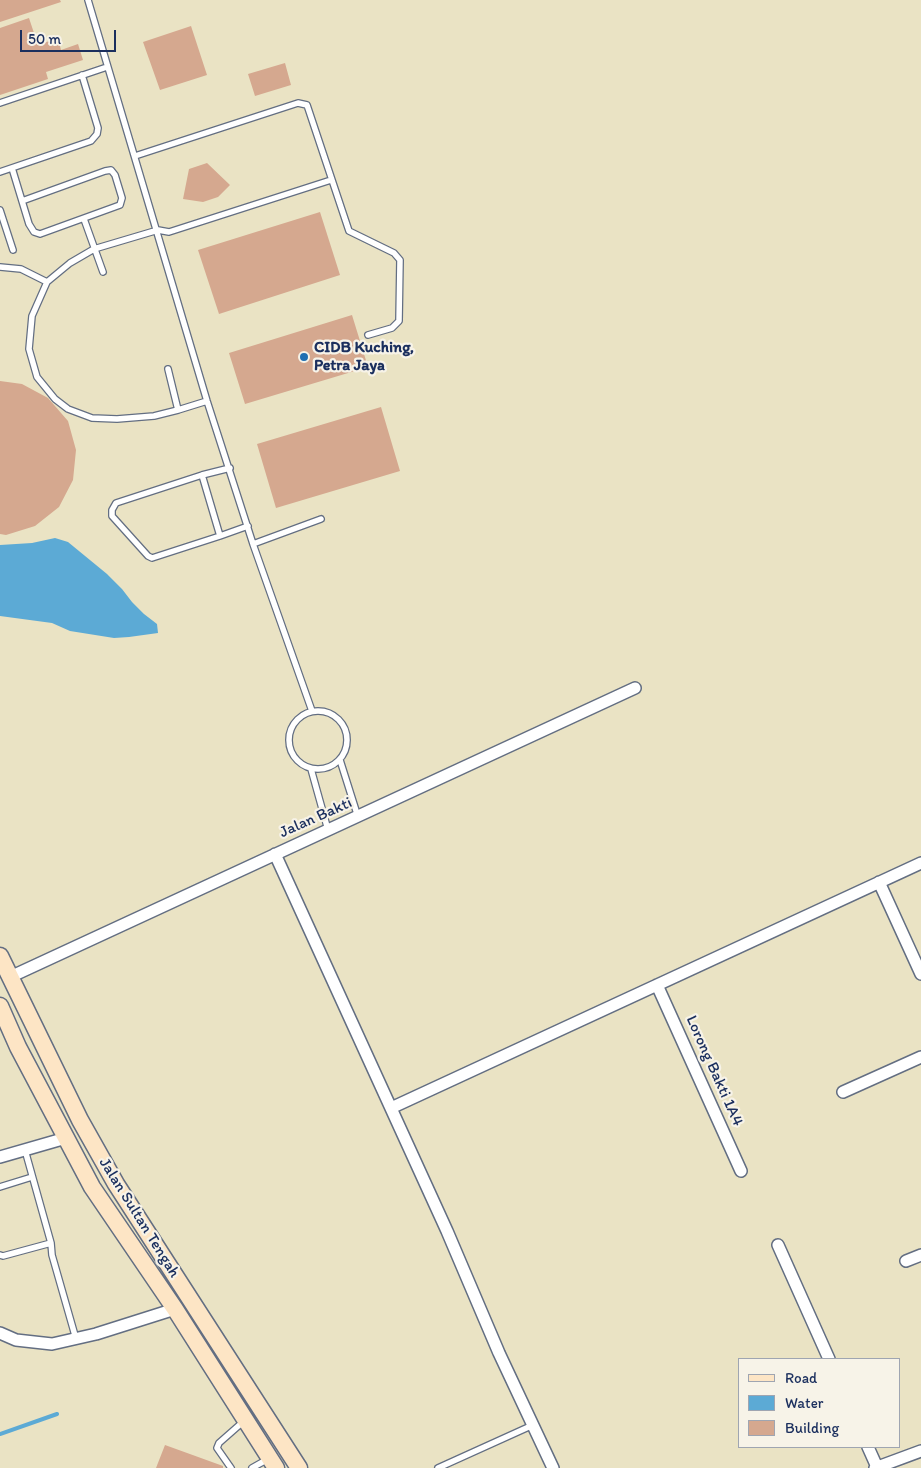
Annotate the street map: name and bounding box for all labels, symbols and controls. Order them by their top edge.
scale bar [22,20,119,52]
text: 50 m [28,30,61,48]
place label: CIDB Kuching, Petra Jaya [314,338,414,376]
marker: CIDB Kuching, Petra Jaya [298,351,310,363]
street label: Jalan Bakti [277,793,355,843]
street label: Lorong Bakti 1A4 [681,1013,747,1129]
street label: Jalan Sultan Tengah [94,1154,184,1282]
legend [738,1358,901,1448]
text: Road [785,1369,817,1387]
text: Water [785,1394,823,1412]
text: Building [785,1419,839,1437]

